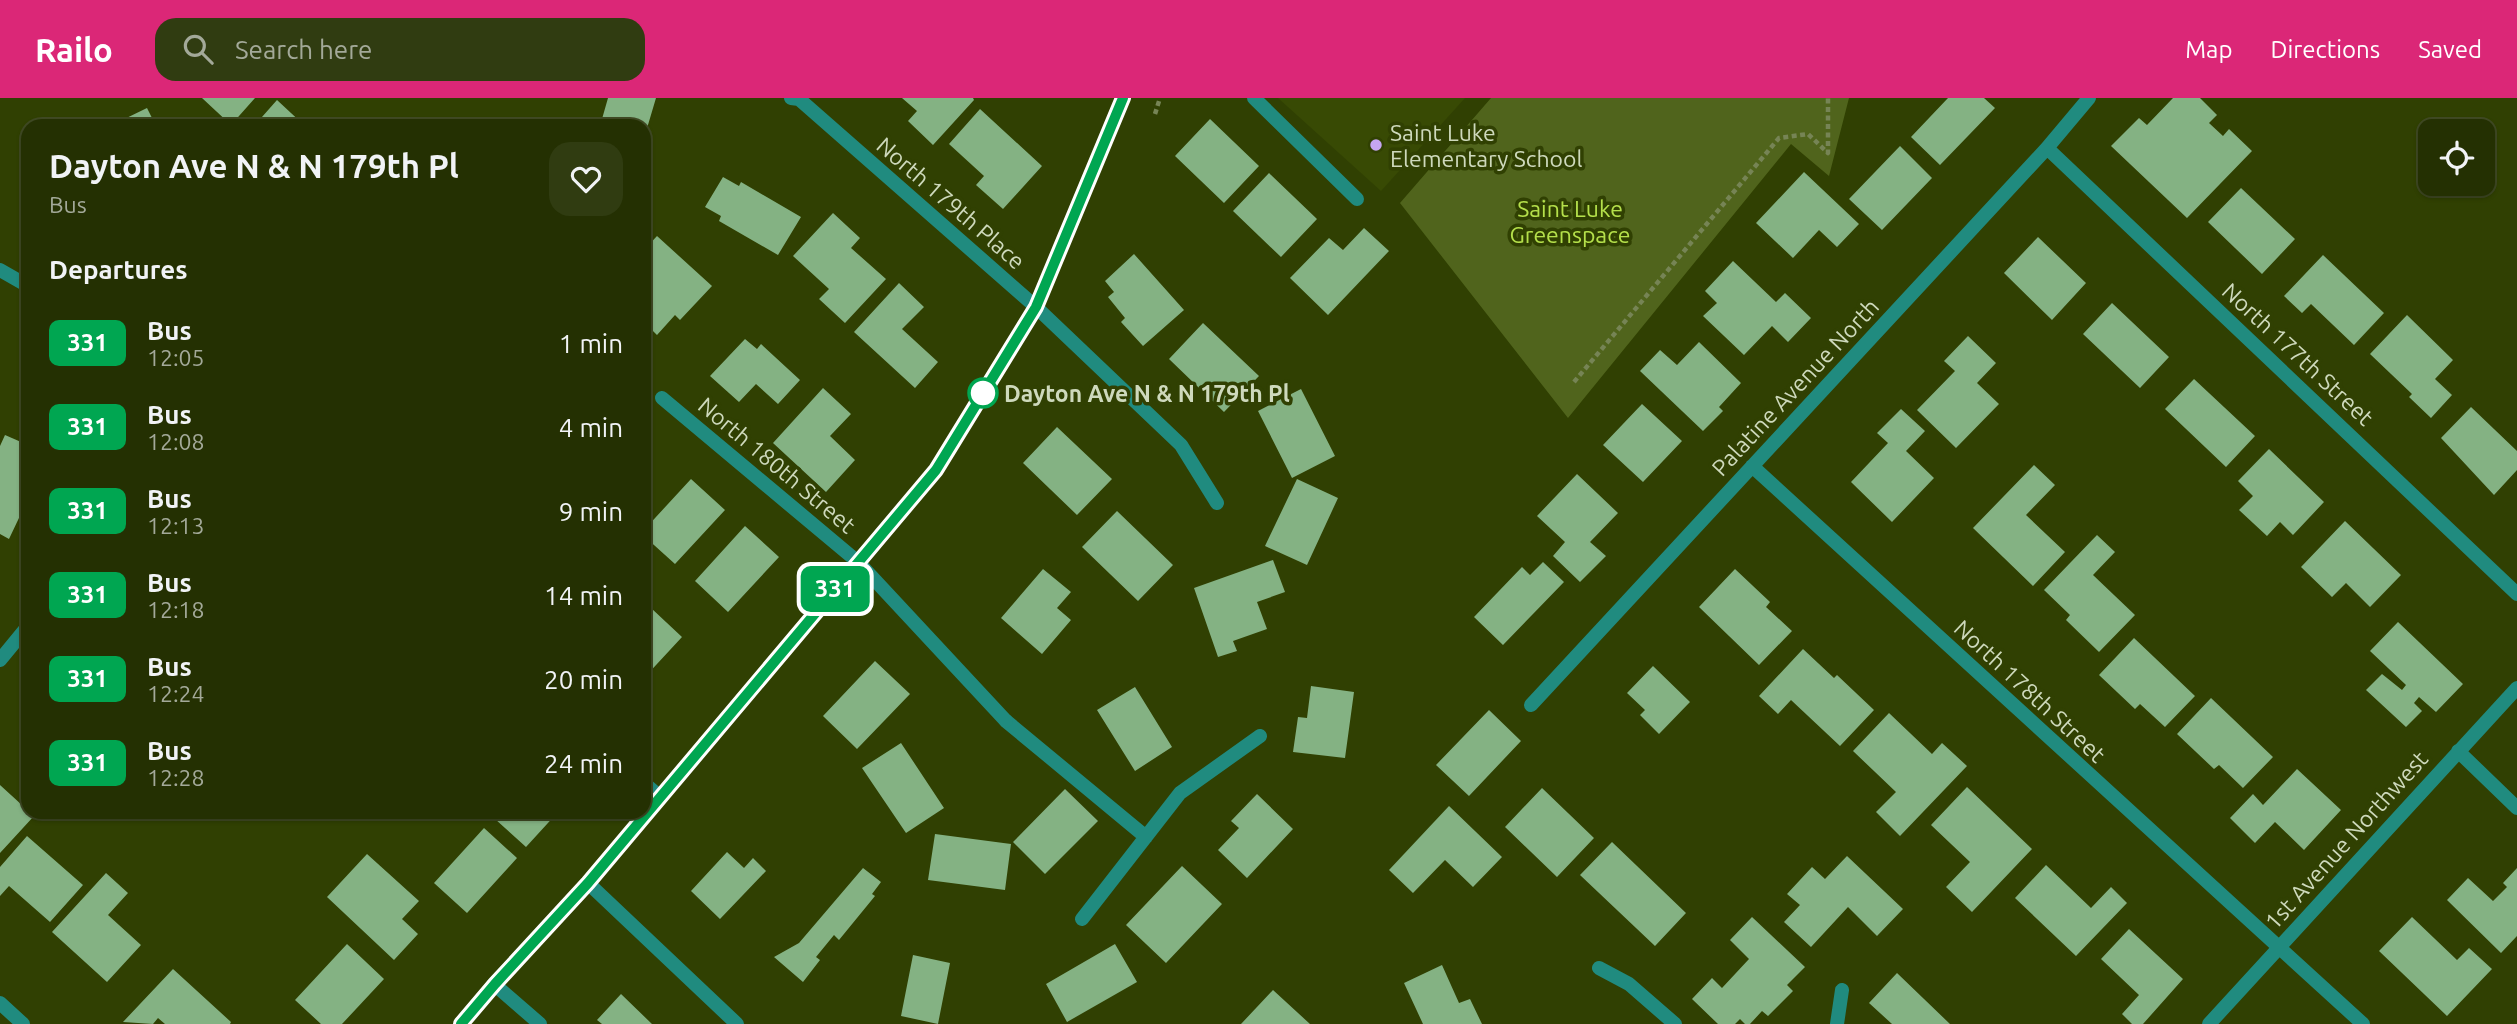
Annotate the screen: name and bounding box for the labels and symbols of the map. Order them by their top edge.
place label: Saint Luke Elementary School [1390,120,1583,171]
street label: North 179th Place [872,132,1030,274]
marker: Saint Luke Elementary School [1368,137,1384,153]
park label: Saint Luke Greenspace [1509,196,1631,247]
street label: North 177th Street [2218,278,2378,430]
street label: Palatine Avenue North [1707,293,1883,481]
marker: Dayton Ave N & N 179th Pl [968,378,998,408]
place label: Dayton Ave N & N 179th Pl [1004,381,1290,406]
street label: North 180th Street [694,392,860,538]
line badge: 331 [795,566,875,612]
street label: North 178th Street [1950,615,2110,767]
street label: 1st Avenue Northwest [2260,746,2432,934]

